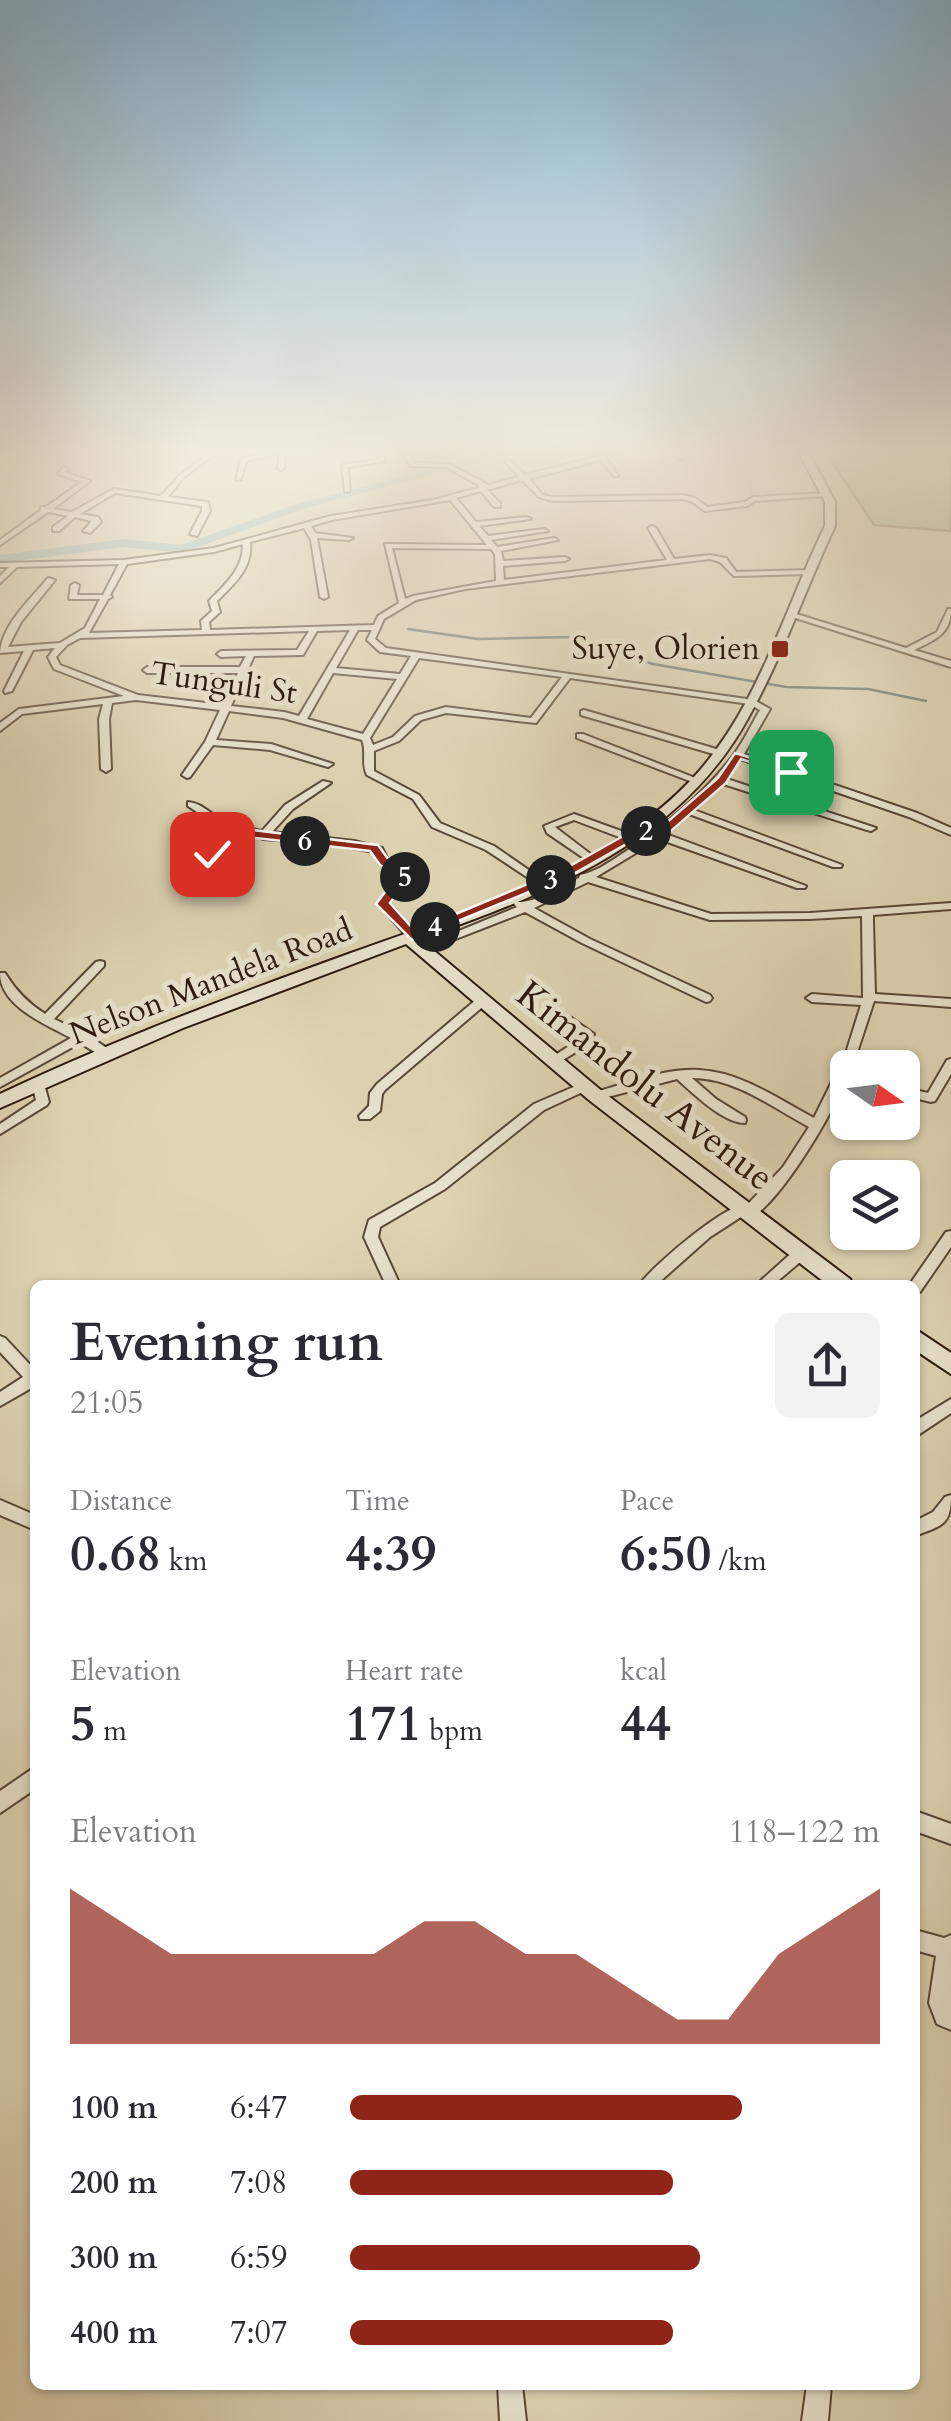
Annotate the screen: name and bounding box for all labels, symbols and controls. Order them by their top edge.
place label: Suye, Olorien [572,627,760,671]
marker: Suye, Olorien [769,638,791,660]
street label: Tunguli St [148,651,300,715]
pin [749,730,834,815]
icon: arrive [764,745,819,800]
pin: 2 [621,806,671,856]
pin [170,812,255,897]
text: 2 [639,812,653,850]
pin: 6 [280,816,330,866]
text: 6 [298,822,312,860]
icon: check [185,827,240,882]
pin: 5 [380,852,430,902]
pin: 3 [526,855,576,905]
text: 5 [398,858,412,896]
text: 3 [544,861,558,899]
pin: 4 [410,902,460,952]
street label: Nelson Mandela Road [63,908,359,1056]
text: 4 [428,908,442,946]
street label: Kimandolu Avenue [505,969,785,1203]
north arrow [830,1050,920,1140]
map controls [830,1050,920,1250]
button: layers [830,1160,920,1250]
text: Evening run [70,1306,383,1380]
button: share [775,1313,880,1418]
text: 21:05 [70,1381,144,1425]
text: Distance [70,1482,172,1520]
text: Time [345,1482,410,1520]
text: Pace [620,1482,674,1520]
text: 0.68 [70,1520,161,1588]
text: 4:39 [345,1520,436,1588]
text: 6:50 [620,1520,711,1588]
text: km [161,1542,208,1580]
text: /km [711,1542,767,1580]
text: Elevation [70,1652,181,1690]
text: Heart rate [345,1652,464,1690]
text: kcal [620,1652,667,1690]
text: 5 [70,1690,96,1758]
text: 171 [345,1690,422,1758]
text: 44 [620,1690,671,1758]
text: m [96,1712,127,1750]
text: bpm [422,1712,483,1750]
text: Elevation [70,1810,197,1854]
text: 118–122 m [728,1810,880,1854]
text: 100 m [70,2086,157,2130]
text: 6:47 [230,2086,287,2130]
text: 200 m [70,2161,157,2205]
text: 7:08 [230,2161,287,2205]
text: 300 m [70,2236,157,2280]
text: 6:59 [230,2236,287,2280]
text: 400 m [70,2311,157,2355]
text: 7:07 [230,2311,287,2355]

